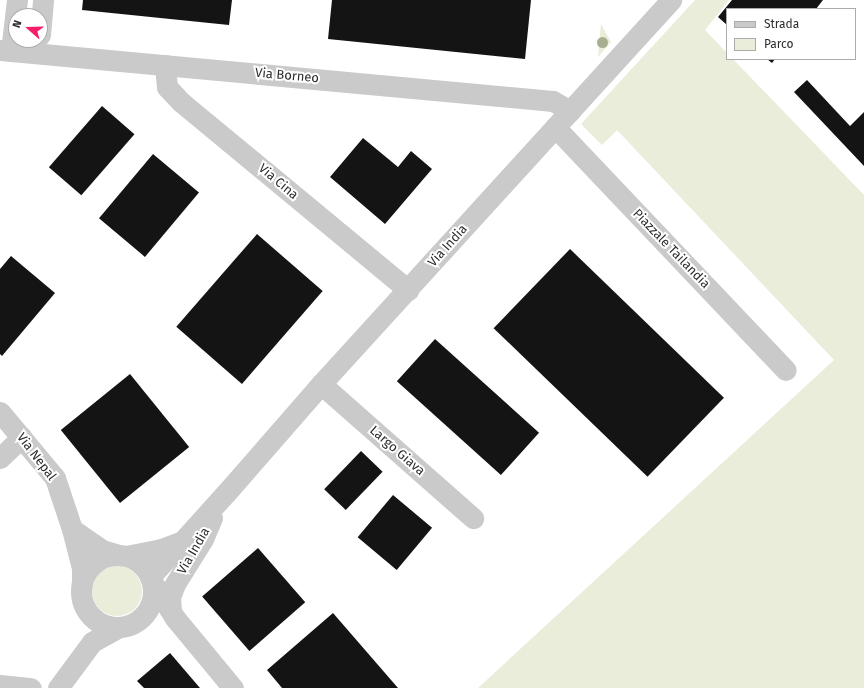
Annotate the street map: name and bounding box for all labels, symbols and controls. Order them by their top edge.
north arrow [8,8,48,48]
legend [726,8,856,60]
text: Strada [764,17,799,31]
text: N [10,18,25,30]
text: Parco [764,37,794,51]
street label: Via Borneo [254,65,320,87]
street label: Via Cina [255,161,301,203]
street label: Piazzale Tailandia [629,206,713,292]
street label: Via India [425,222,471,270]
street label: Largo Giava [366,423,428,479]
street label: Via Nepal [13,430,59,484]
street label: Via India [174,525,214,577]

